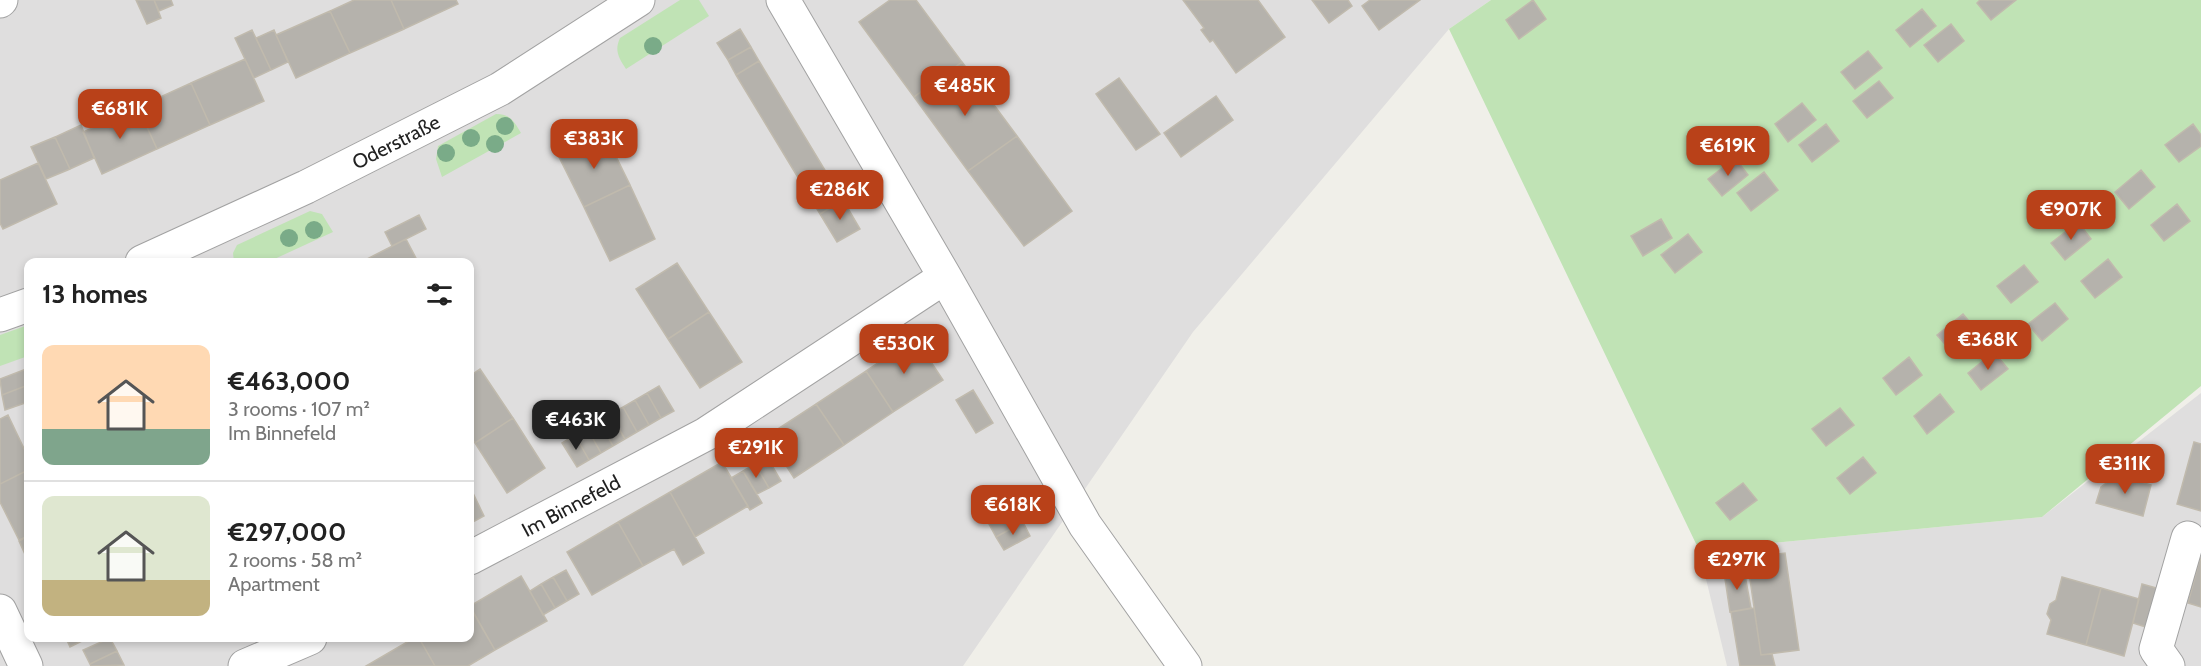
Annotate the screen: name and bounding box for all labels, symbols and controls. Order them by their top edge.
pin: €485K [923,66,1007,117]
text: €485K [935,73,995,97]
pin: €681K [78,89,162,140]
text: €681K [92,96,148,120]
street label: Oderstraße [348,110,444,174]
pin: €383K [552,119,636,170]
text: €383K [565,126,624,150]
pin: €619K [1686,126,1770,177]
text: €619K [1700,133,1756,157]
pin: €286K [798,170,882,221]
text: €286K [810,177,870,201]
pin: €907K [2029,190,2113,241]
text: €907K [2041,197,2101,221]
text: 13 homes [42,278,148,310]
icon: filters [423,278,456,311]
pin: €368K [1946,320,2030,371]
pin: €530K [862,324,946,375]
text: €368K [1958,327,2018,351]
text: €530K [874,331,935,355]
text: €463,000 [228,365,350,397]
icon: home [90,369,162,441]
text: 3 rooms · 107 m² [228,397,370,421]
pin: €463K [534,400,618,451]
text: €463K [546,407,606,431]
text: Im Binnefeld [228,421,336,445]
pin: €291K [714,428,798,479]
text: €291K [729,435,783,459]
pin: €311K [2083,444,2167,495]
text: €311K [2100,451,2150,475]
street label: Im Binnefeld [518,470,624,542]
pin: €618K [971,485,1055,536]
text: €618K [985,492,1041,516]
text: €297,000 [228,516,346,548]
icon: home [90,520,162,592]
pin: €297K [1695,540,1779,591]
text: €297K [1708,547,1766,571]
text: 2 rooms · 58 m² [228,548,362,572]
text: Apartment [228,572,320,596]

